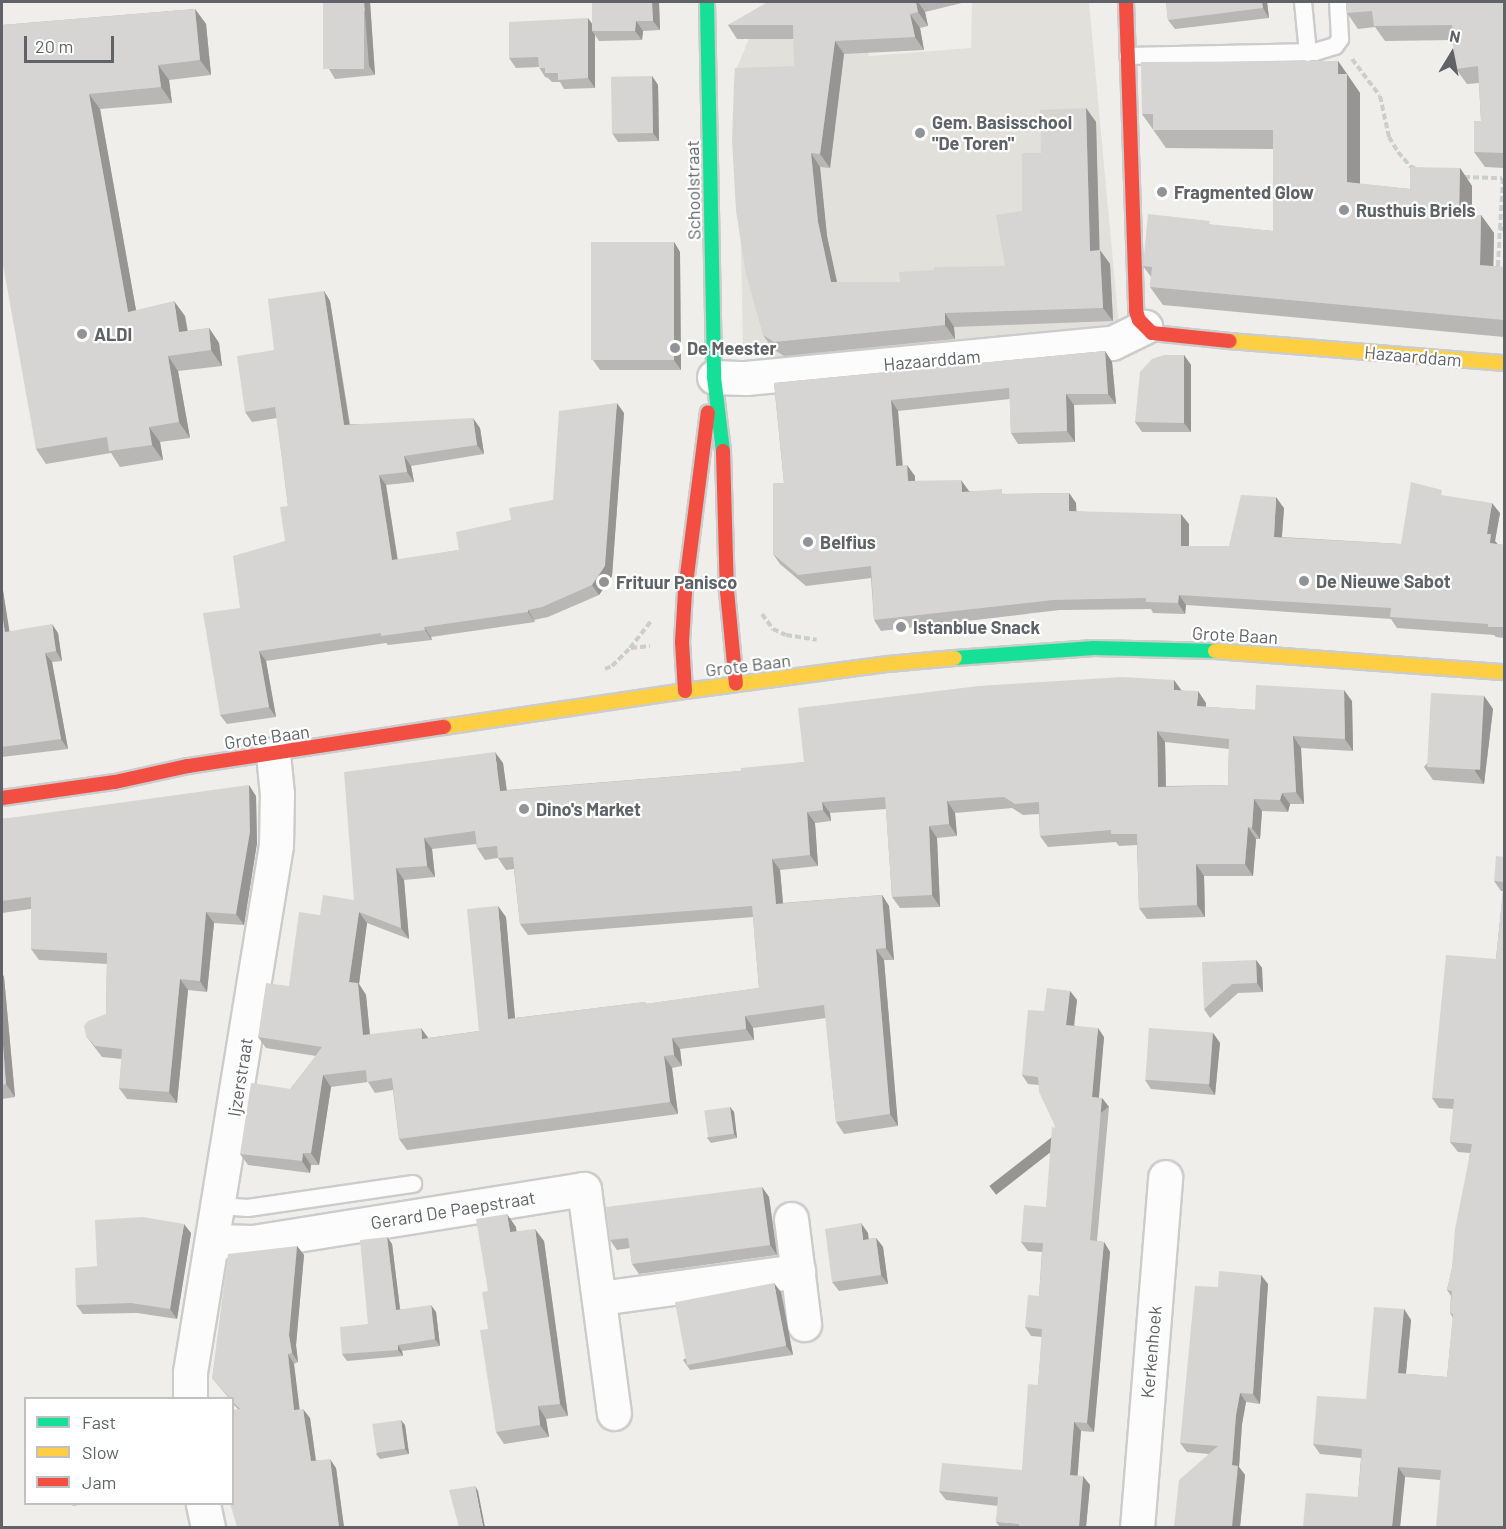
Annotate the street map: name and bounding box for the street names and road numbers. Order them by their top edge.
street label: Schoolstraat [681,140,705,240]
street label: Hazaarddam [1363,341,1463,371]
street label: Hazaarddam [882,345,982,375]
street label: Grote Baan [1192,622,1278,648]
street label: Grote Baan [704,649,792,681]
street label: Grote Baan [223,720,311,754]
street label: Ijzerstraat [223,1036,257,1118]
street label: Gerard De Paepstraat [369,1186,537,1234]
street label: Kerkenhoek [1136,1305,1166,1399]

